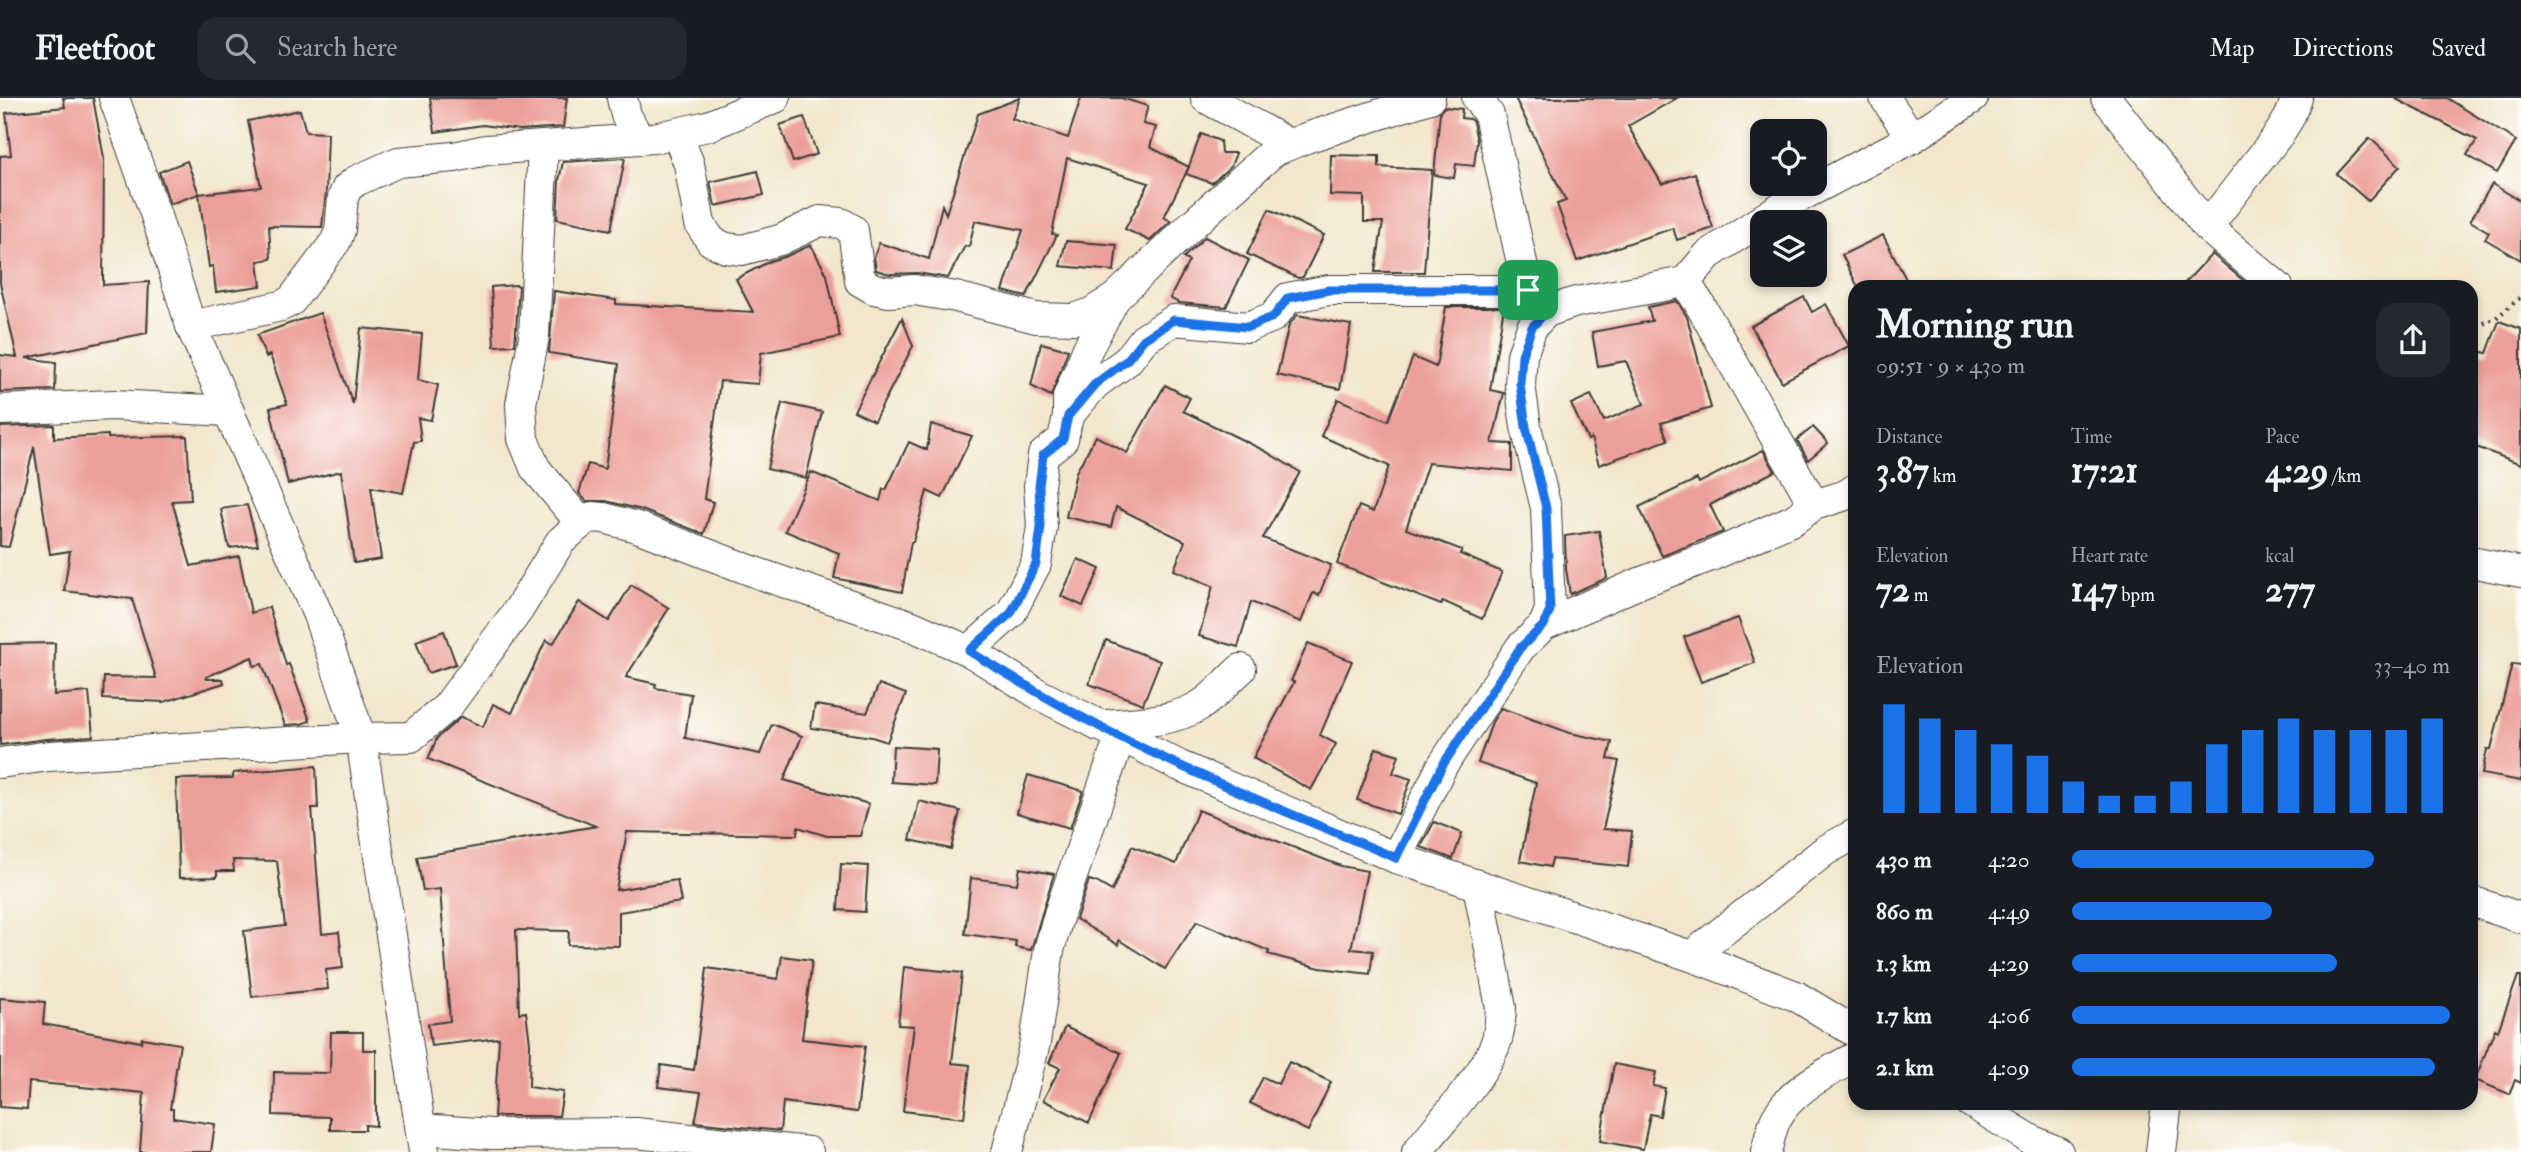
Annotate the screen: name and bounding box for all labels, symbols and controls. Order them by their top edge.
search box [197,17,687,80]
text: Fleetfoot [35,28,155,69]
icon: search [221,29,259,67]
text: Search here [277,32,397,64]
text: Map [2209,33,2254,64]
text: Directions [2292,33,2393,64]
text: Saved [2431,33,2486,64]
map controls [1750,119,1827,287]
button: locate [1750,119,1827,196]
button: layers [1750,210,1827,287]
pin [1498,260,1558,320]
icon: arrive [1509,271,1547,309]
text: Morning run [1876,301,2074,349]
button: share [2376,303,2450,377]
text: 09:51 · 9 × 430 m [1876,351,2025,380]
text: Distance [1876,425,1942,449]
text: Time [2071,425,2112,449]
text: Pace [2265,425,2299,449]
text: 3.87 [1876,449,1929,493]
text: 17:21 [2071,449,2138,493]
text: 4:29 [2265,449,2329,493]
text: km [1929,464,1957,488]
text: /km [2329,464,2361,488]
text: Elevation [1876,544,1948,568]
text: Heart rate [2071,544,2148,568]
text: kcal [2265,544,2294,568]
text: 72 [1876,568,1910,612]
text: 147 [2071,568,2117,612]
text: 277 [2265,568,2315,612]
text: m [1910,583,1929,607]
text: bpm [2117,583,2155,607]
text: Elevation [1876,651,1964,680]
text: 33–40 m [2374,651,2450,680]
text: 430 m [1876,845,1932,874]
text: 4:20 [1988,845,2030,874]
text: 860 m [1876,897,1933,926]
text: 4:49 [1988,897,2030,926]
text: 1.3 km [1876,949,1931,978]
text: 4:29 [1988,949,2030,978]
text: 1.7 km [1876,1001,1932,1030]
text: 4:06 [1988,1001,2029,1030]
text: 2.1 km [1876,1053,1934,1082]
text: 4:09 [1988,1053,2030,1082]

